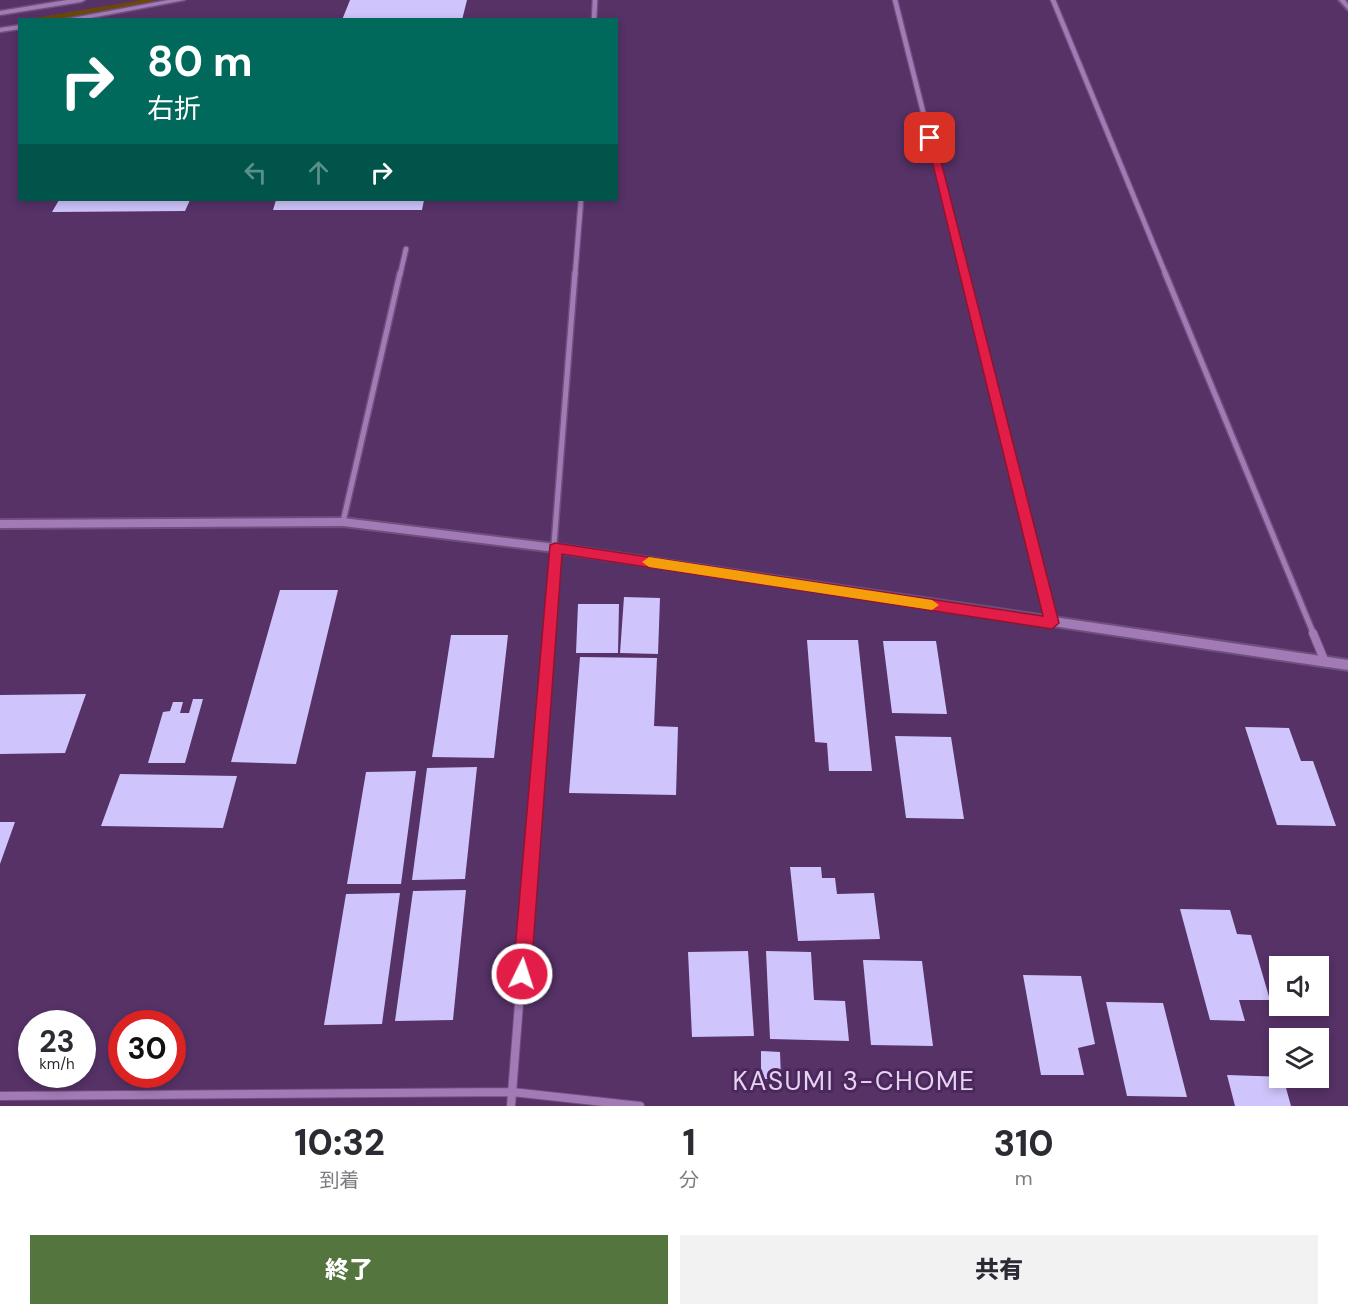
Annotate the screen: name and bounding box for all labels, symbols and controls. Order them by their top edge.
text: 80 m [147,34,253,89]
icon: right [48,42,126,120]
text: 右折 [147,91,201,126]
pin [904,112,955,163]
icon: arrive [913,121,946,154]
icon: left [239,156,272,189]
icon: ahead [302,156,335,189]
icon: right [365,156,398,189]
position arrow [490,942,554,1006]
map controls [1269,956,1329,1088]
button: sound [1269,956,1329,1016]
speed limit sign: 30 [108,1010,186,1088]
text: 23 [39,1022,75,1061]
button: layers [1269,1028,1329,1088]
text: km/h [39,1054,75,1074]
district label: KASUMI 3-CHOME [733,1064,975,1098]
text: 10:32 [294,1119,385,1166]
text: 1 [683,1119,696,1166]
text: 310 [993,1120,1054,1167]
text: m [1015,1165,1033,1191]
text: 到着 [320,1167,360,1193]
text: 分 [679,1167,699,1193]
button: 終了 [30,1235,668,1304]
button: 共有 [680,1235,1318,1304]

